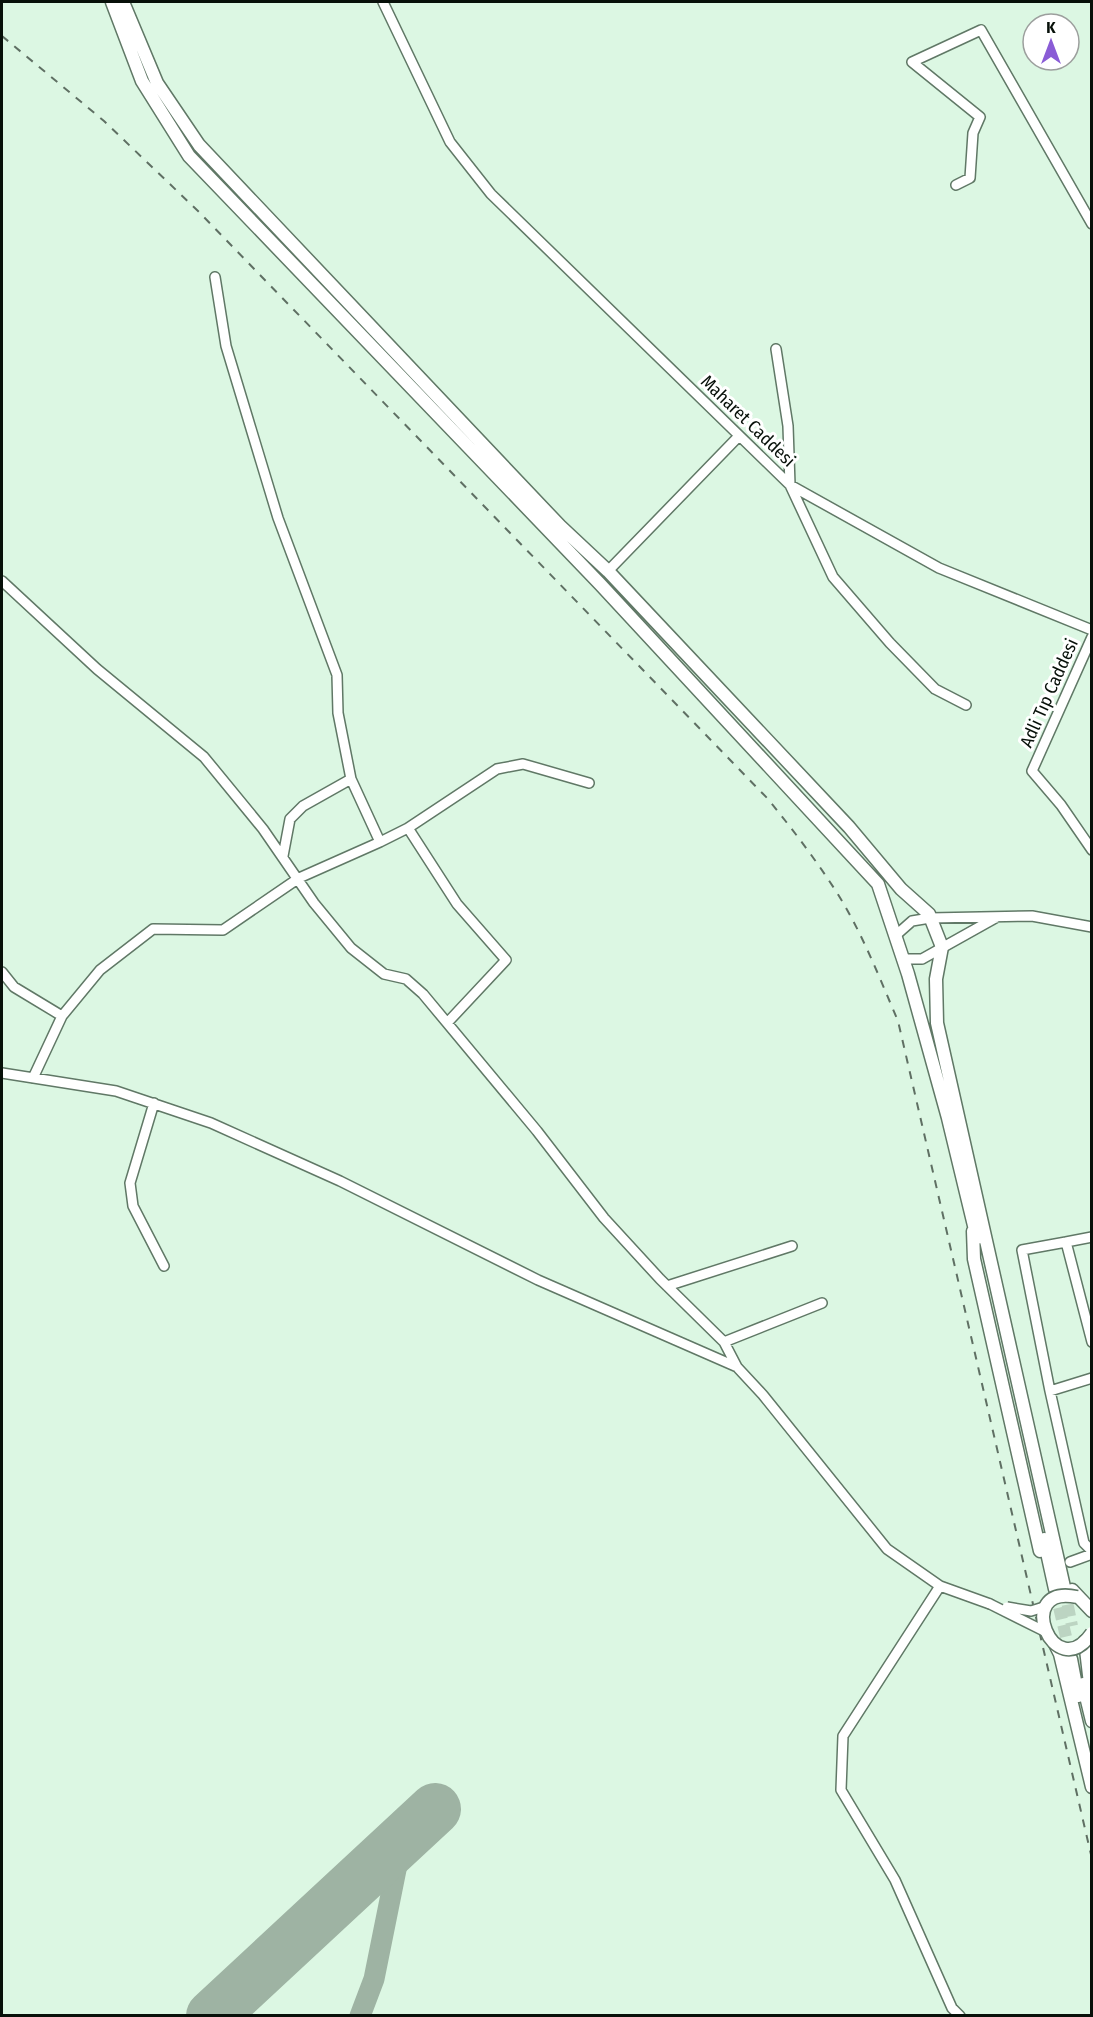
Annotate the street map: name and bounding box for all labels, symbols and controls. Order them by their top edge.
north arrow [1021,12,1081,72]
text: K [1046,18,1056,37]
street label: Maharet Caddesi [696,370,800,472]
street label: Adli Tıp Caddesi [1015,635,1083,751]

